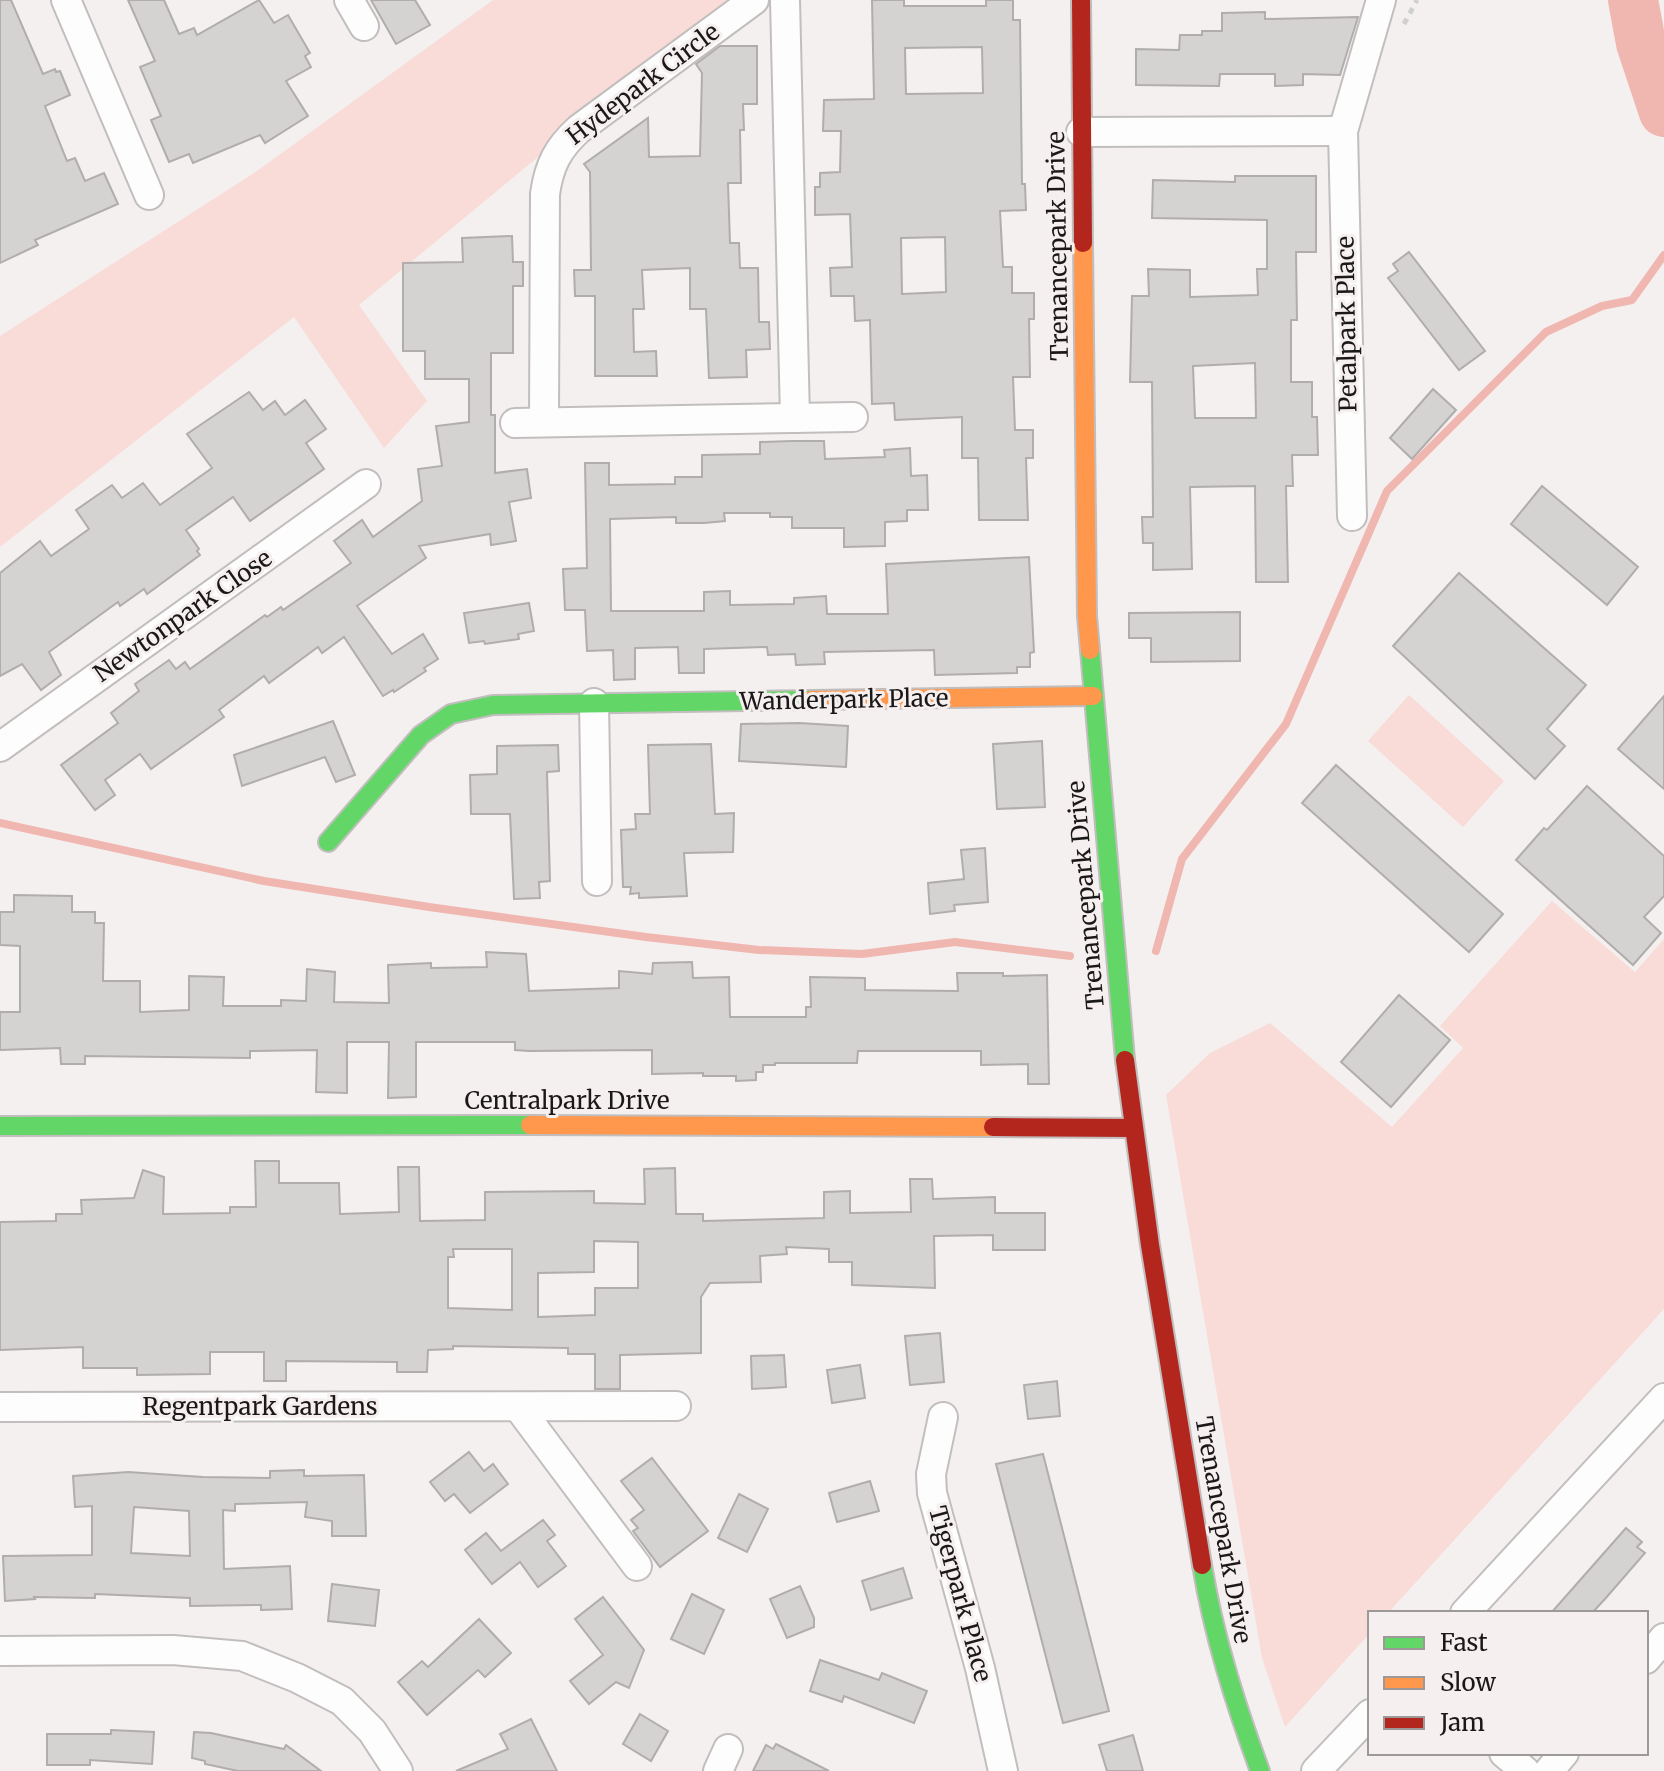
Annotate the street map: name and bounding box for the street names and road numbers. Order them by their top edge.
street label: Hydepark Circle [560,16,725,151]
street label: Trenancepark Drive [1040,131,1075,361]
street label: Petalpark Place [1329,236,1364,412]
street label: Newtonpark Close [88,542,278,689]
street label: Wanderpark Place [738,682,949,717]
street label: Trenancepark Drive [1060,779,1111,1011]
street label: Centralpark Drive [465,1085,669,1116]
street label: Regentpark Gardens [142,1391,378,1422]
street label: Trenancepark Drive [1188,1414,1259,1646]
street label: Tigerpark Place [922,1502,999,1685]

